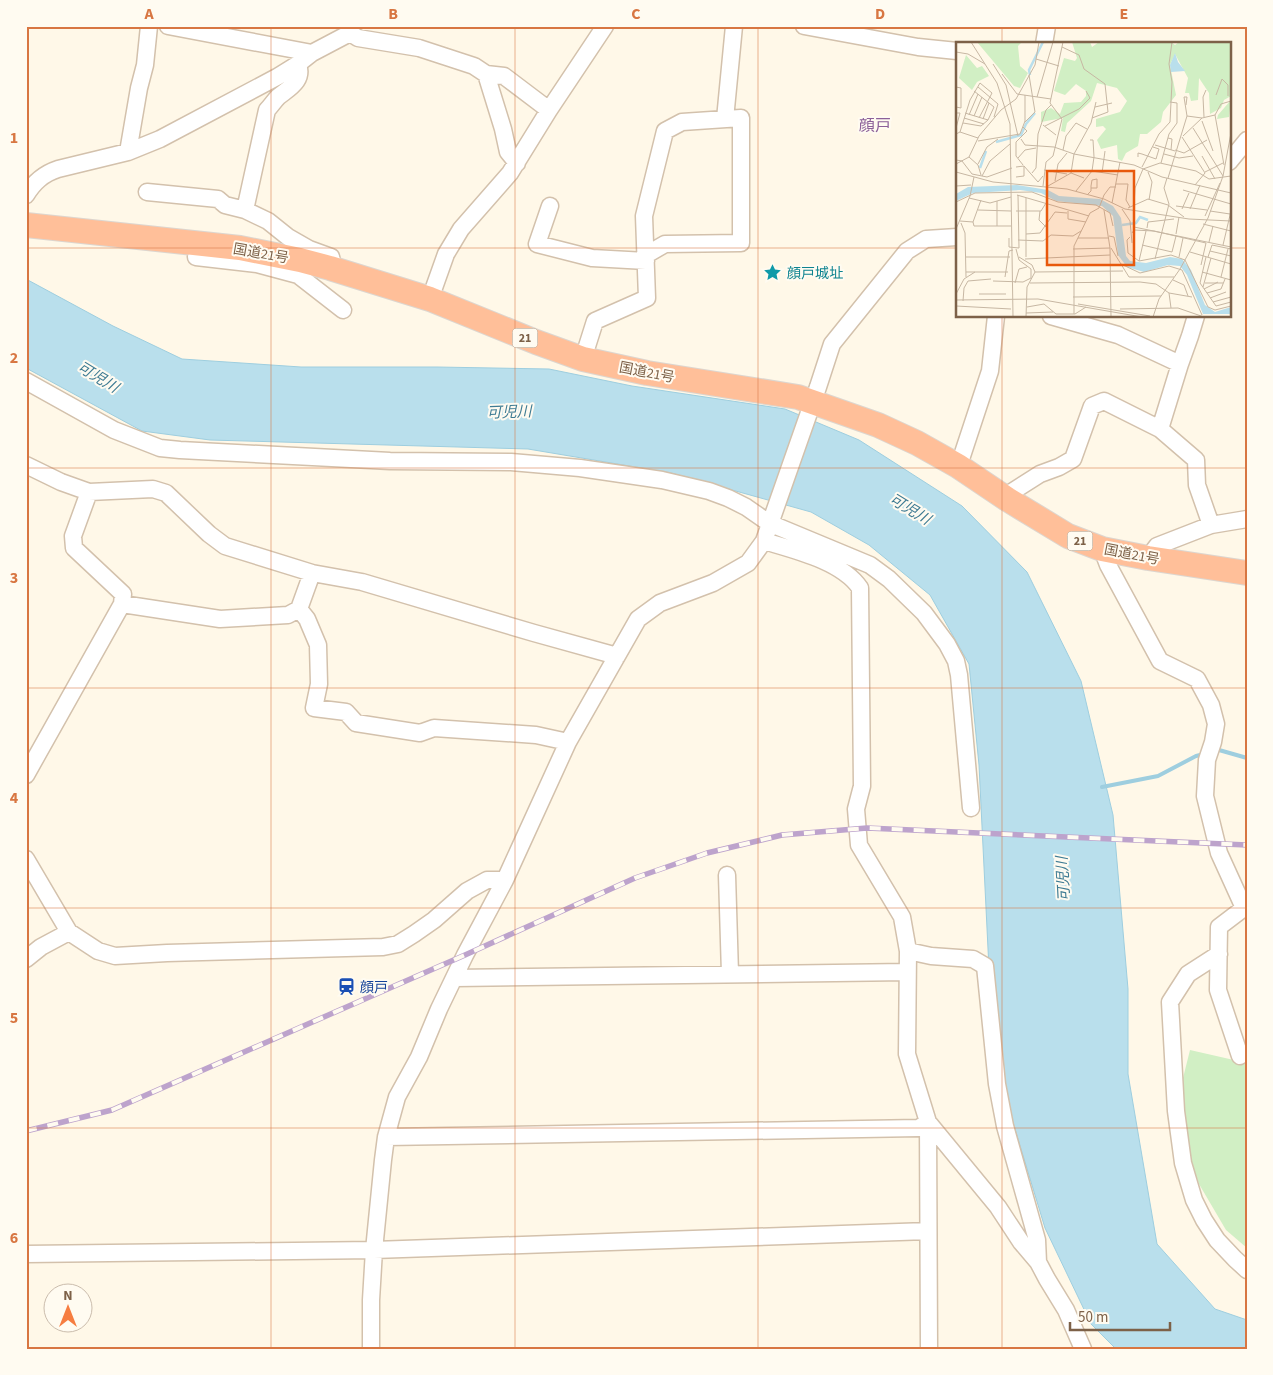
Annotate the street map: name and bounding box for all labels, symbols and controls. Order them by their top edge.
text: A [143,3,154,25]
text: B [388,3,398,25]
text: C [631,3,641,25]
text: D [875,3,885,25]
text: E [1120,3,1128,25]
inset map [956,42,1230,318]
district label: 顔戸 [859,115,891,137]
text: 1 [10,127,18,149]
street label: 国道21号 [232,239,290,269]
place icon: 顔戸城址 [763,263,783,283]
place label: 顔戸城址 [787,264,843,284]
road number: 21 [512,328,538,348]
text: 2 [10,347,18,369]
water label: 可児川 [73,357,124,399]
street label: 国道21号 [617,358,676,388]
water label: 可児川 [486,401,534,424]
water label: 可児川 [885,489,936,531]
road number: 21 [1068,532,1092,550]
street label: 国道21号 [1102,540,1161,570]
text: 3 [10,567,18,589]
text: 4 [10,787,19,809]
water label: 可児川 [1052,854,1075,902]
station icon: 顔戸 [336,977,356,997]
place label: 顔戸 [360,978,388,998]
text: 5 [10,1007,18,1029]
text: 6 [10,1227,18,1249]
north arrow [42,1282,92,1332]
text: N [63,1286,73,1306]
scale bar [1070,1300,1170,1332]
text: 50 m [1078,1307,1108,1328]

